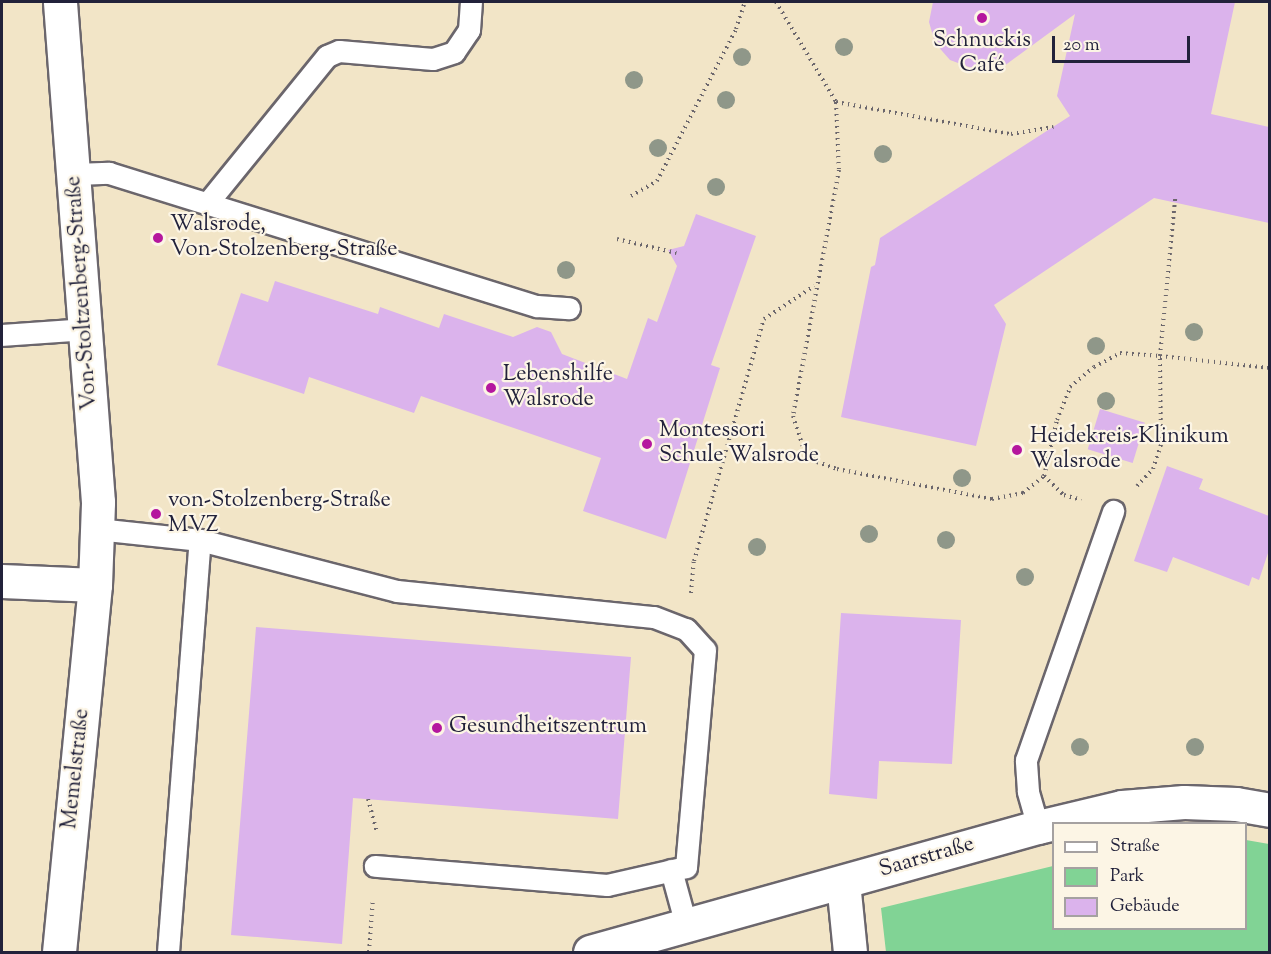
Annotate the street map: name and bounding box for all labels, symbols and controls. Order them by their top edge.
marker: Schnuckis Café [975,11,989,25]
scale bar [1055,24,1193,62]
place label: Schnuckis Café [933,28,1031,80]
text: 20 m [1063,33,1100,59]
street label: Von-Stoltzenberg-Straße [62,175,104,411]
place label: Walsrode, Von-Stolzenberg-Straße [170,212,397,264]
marker: Walsrode, Von-Stolzenberg-Straße [151,231,165,245]
place label: Lebenshilfe Walsrode [503,362,613,414]
marker: Lebenshilfe Walsrode [484,381,498,395]
place label: Montessori Schule Walsrode [659,418,819,470]
place label: Heidekreis-Klinikum Walsrode [1030,424,1229,476]
marker: Montessori Schule Walsrode [640,437,654,451]
marker: Heidekreis-Klinikum Walsrode [1008,441,1026,459]
place label: von-Stolzenberg-Straße MVZ [168,488,391,540]
marker: von-Stolzenberg-Straße MVZ [149,507,163,521]
street label: Memelstraße [58,708,96,830]
place label: Gesundheitszentrum [449,715,647,741]
marker: Gesundheitszentrum [430,721,444,735]
legend [1052,822,1247,930]
street label: Saarstraße [876,832,978,884]
text: Straße [1110,834,1160,860]
text: Park [1110,864,1144,890]
text: Gebäude [1110,894,1180,920]

